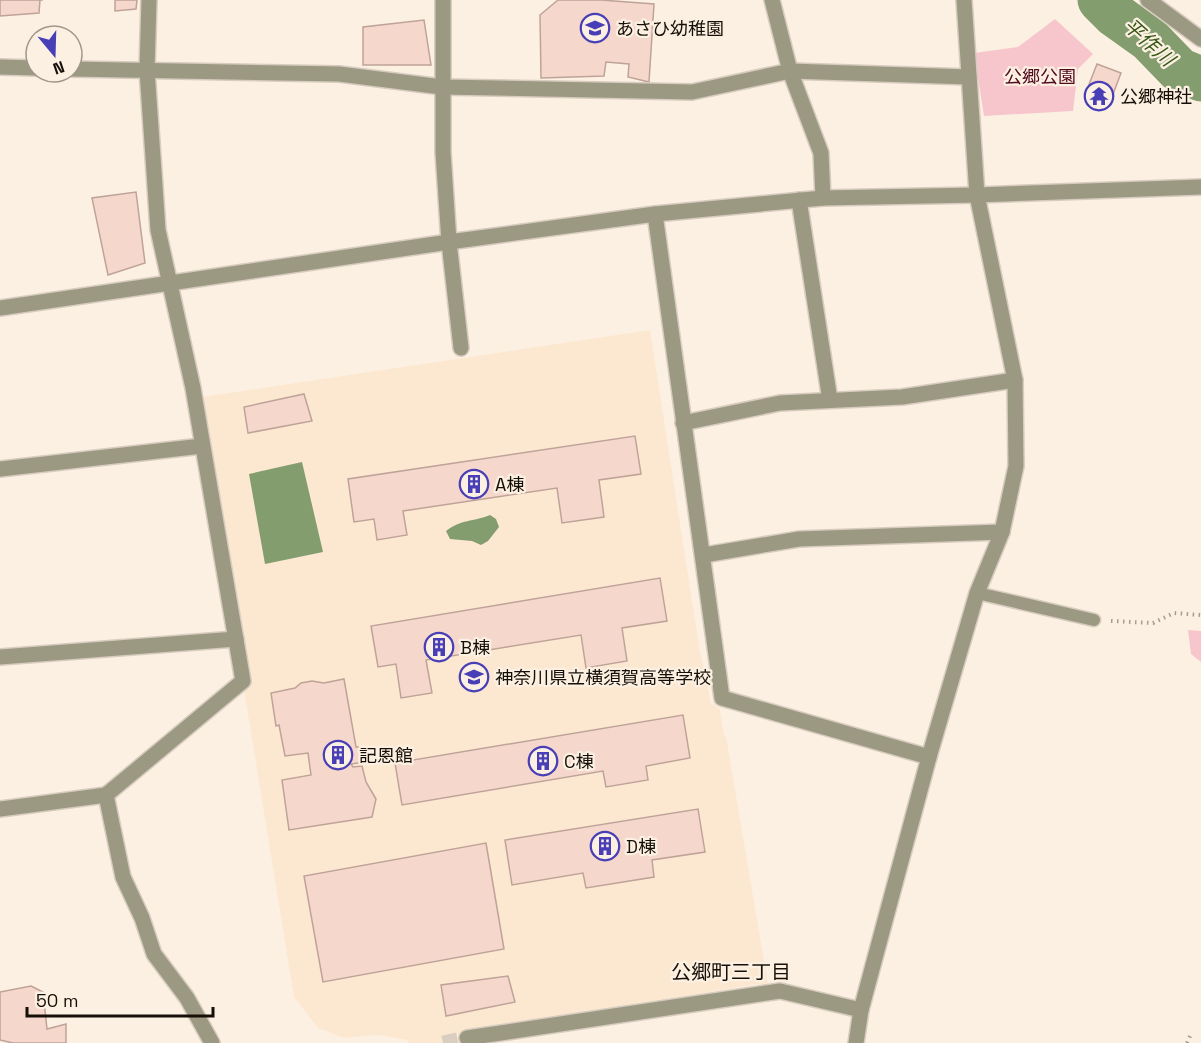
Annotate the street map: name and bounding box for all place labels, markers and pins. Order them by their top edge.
school or university icon: あさひ幼稚園 [579,12,611,44]
place label: あさひ幼稚園 [616,17,724,40]
temple icon: 公郷神社 [1083,80,1115,112]
place label: 公郷神社 [1120,85,1192,108]
building icon: A棟 [458,468,490,500]
place label: A棟 [495,473,524,496]
building icon: B棟 [423,631,455,663]
place label: B棟 [460,636,490,659]
school or university icon: 神奈川県立横須賀高等学校 [458,661,490,693]
place label: 神奈川県立横須賀高等学校 [495,666,711,689]
building icon: 記恩館 [322,739,354,771]
place label: 記恩館 [359,744,413,767]
building icon: C棟 [527,745,559,777]
place label: C棟 [564,750,594,773]
building icon: D棟 [589,830,621,862]
place label: D棟 [626,835,656,858]

